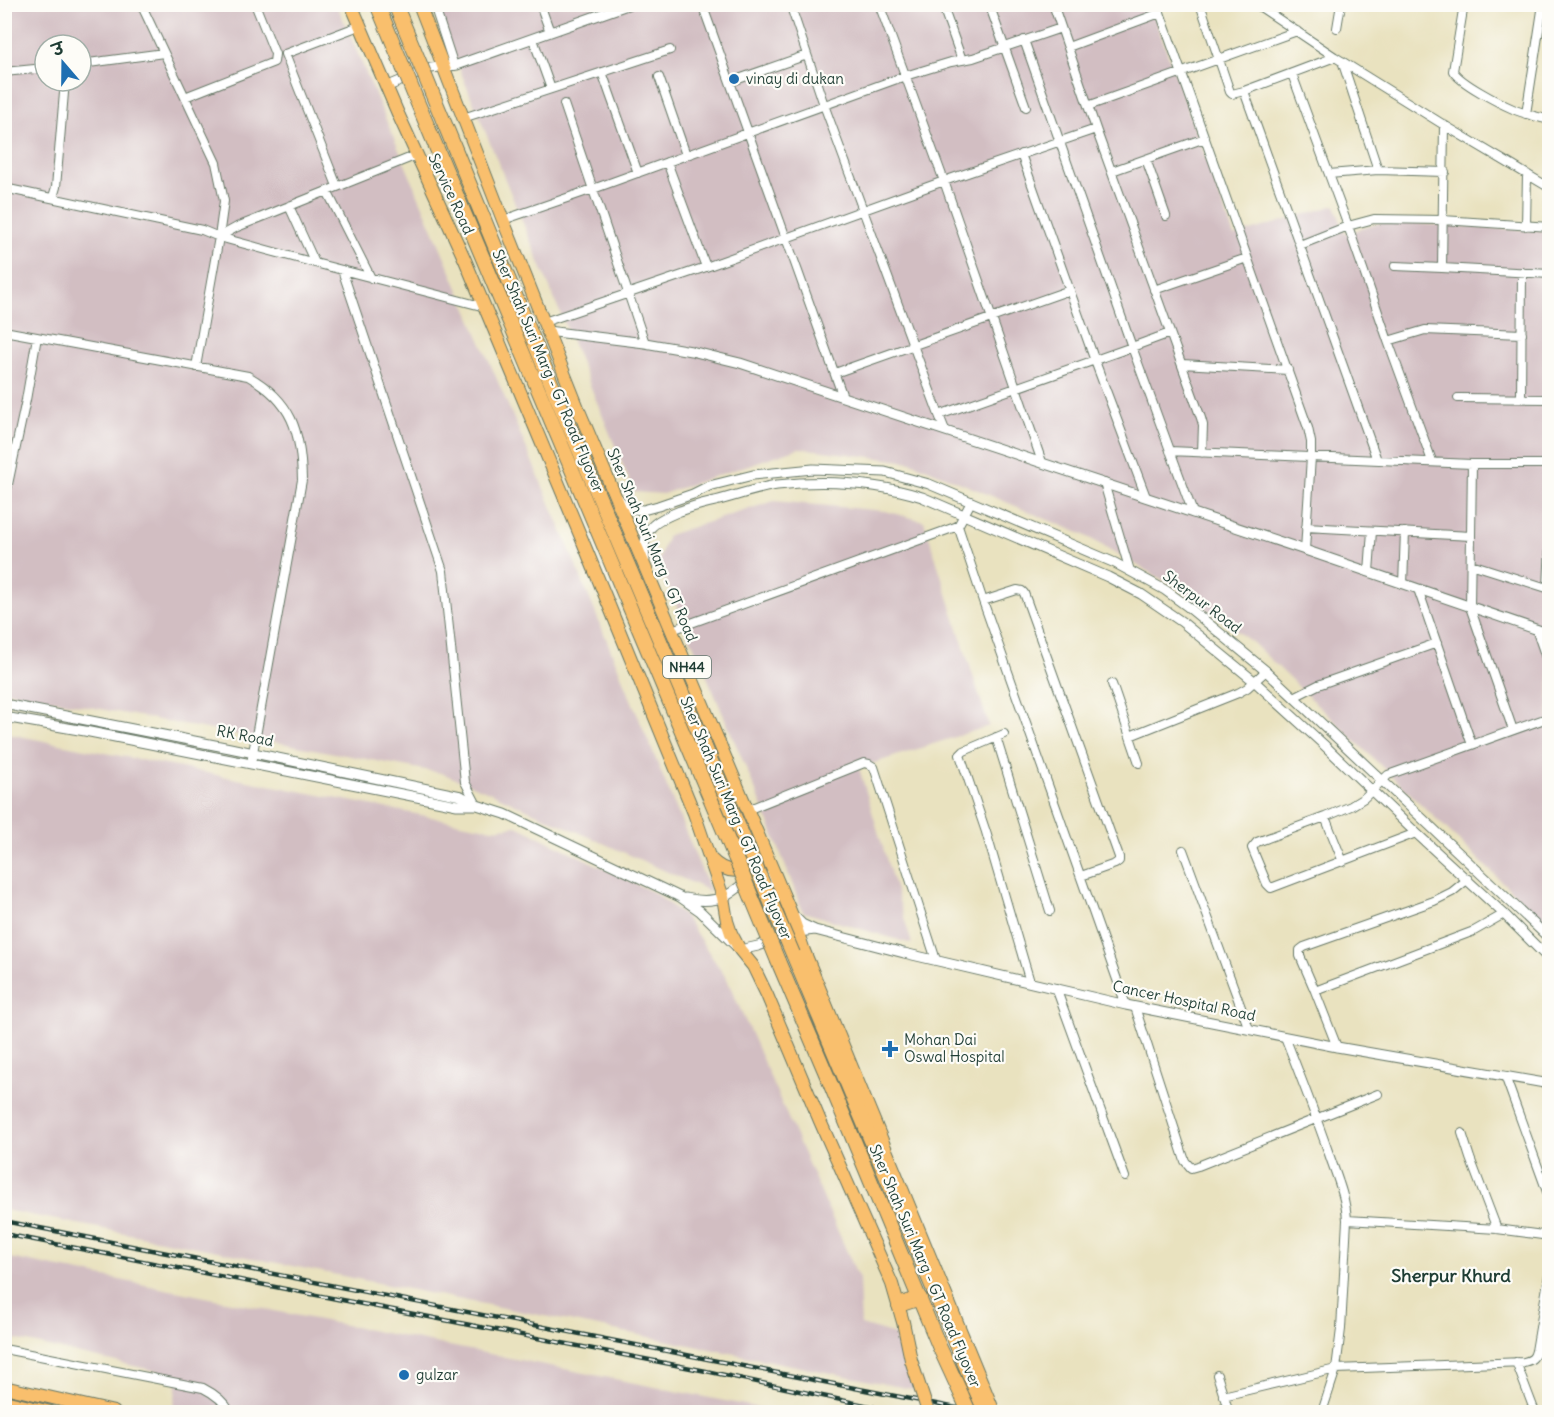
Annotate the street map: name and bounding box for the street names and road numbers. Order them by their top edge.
street label: Service Road [424,150,479,238]
street label: Sher Shah Suri Marg - GT Road Flyover [488,246,608,495]
street label: Sher Shah Suri Marg - GT Road [603,445,702,645]
street label: Sherpur Road [1159,566,1245,637]
road number: NH44 [663,656,711,678]
street label: Sher Shah Suri Marg - GT Road Flyover [676,693,796,942]
street label: RK Road [215,721,275,750]
street label: Cancer Hospital Road [1111,976,1258,1025]
street label: Sher Shah Suri Marg - GT Road Flyover [865,1141,985,1390]

